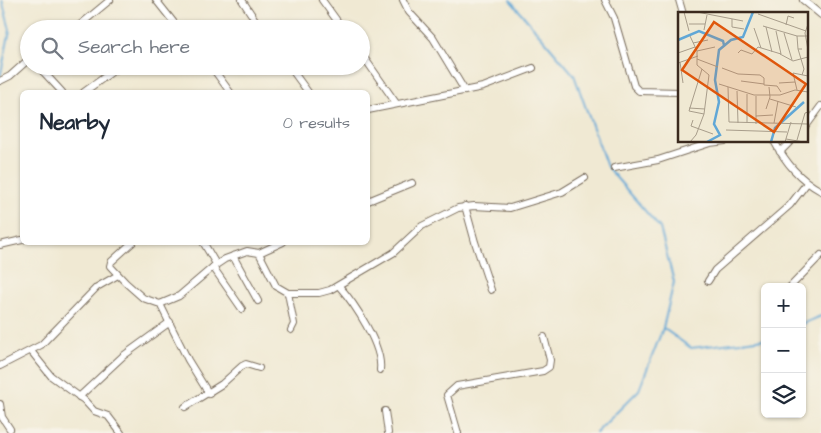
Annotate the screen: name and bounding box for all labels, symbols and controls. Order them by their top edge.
inset map [678,12,808,142]
search box [20,20,370,75]
icon: search [38,34,66,62]
text: Search here [78,34,190,61]
text: Nearby [40,108,110,137]
text: 0 results [283,112,350,134]
map controls [761,283,806,418]
button: + [761,283,806,328]
button: − [761,328,806,373]
button: layers [761,373,806,418]

